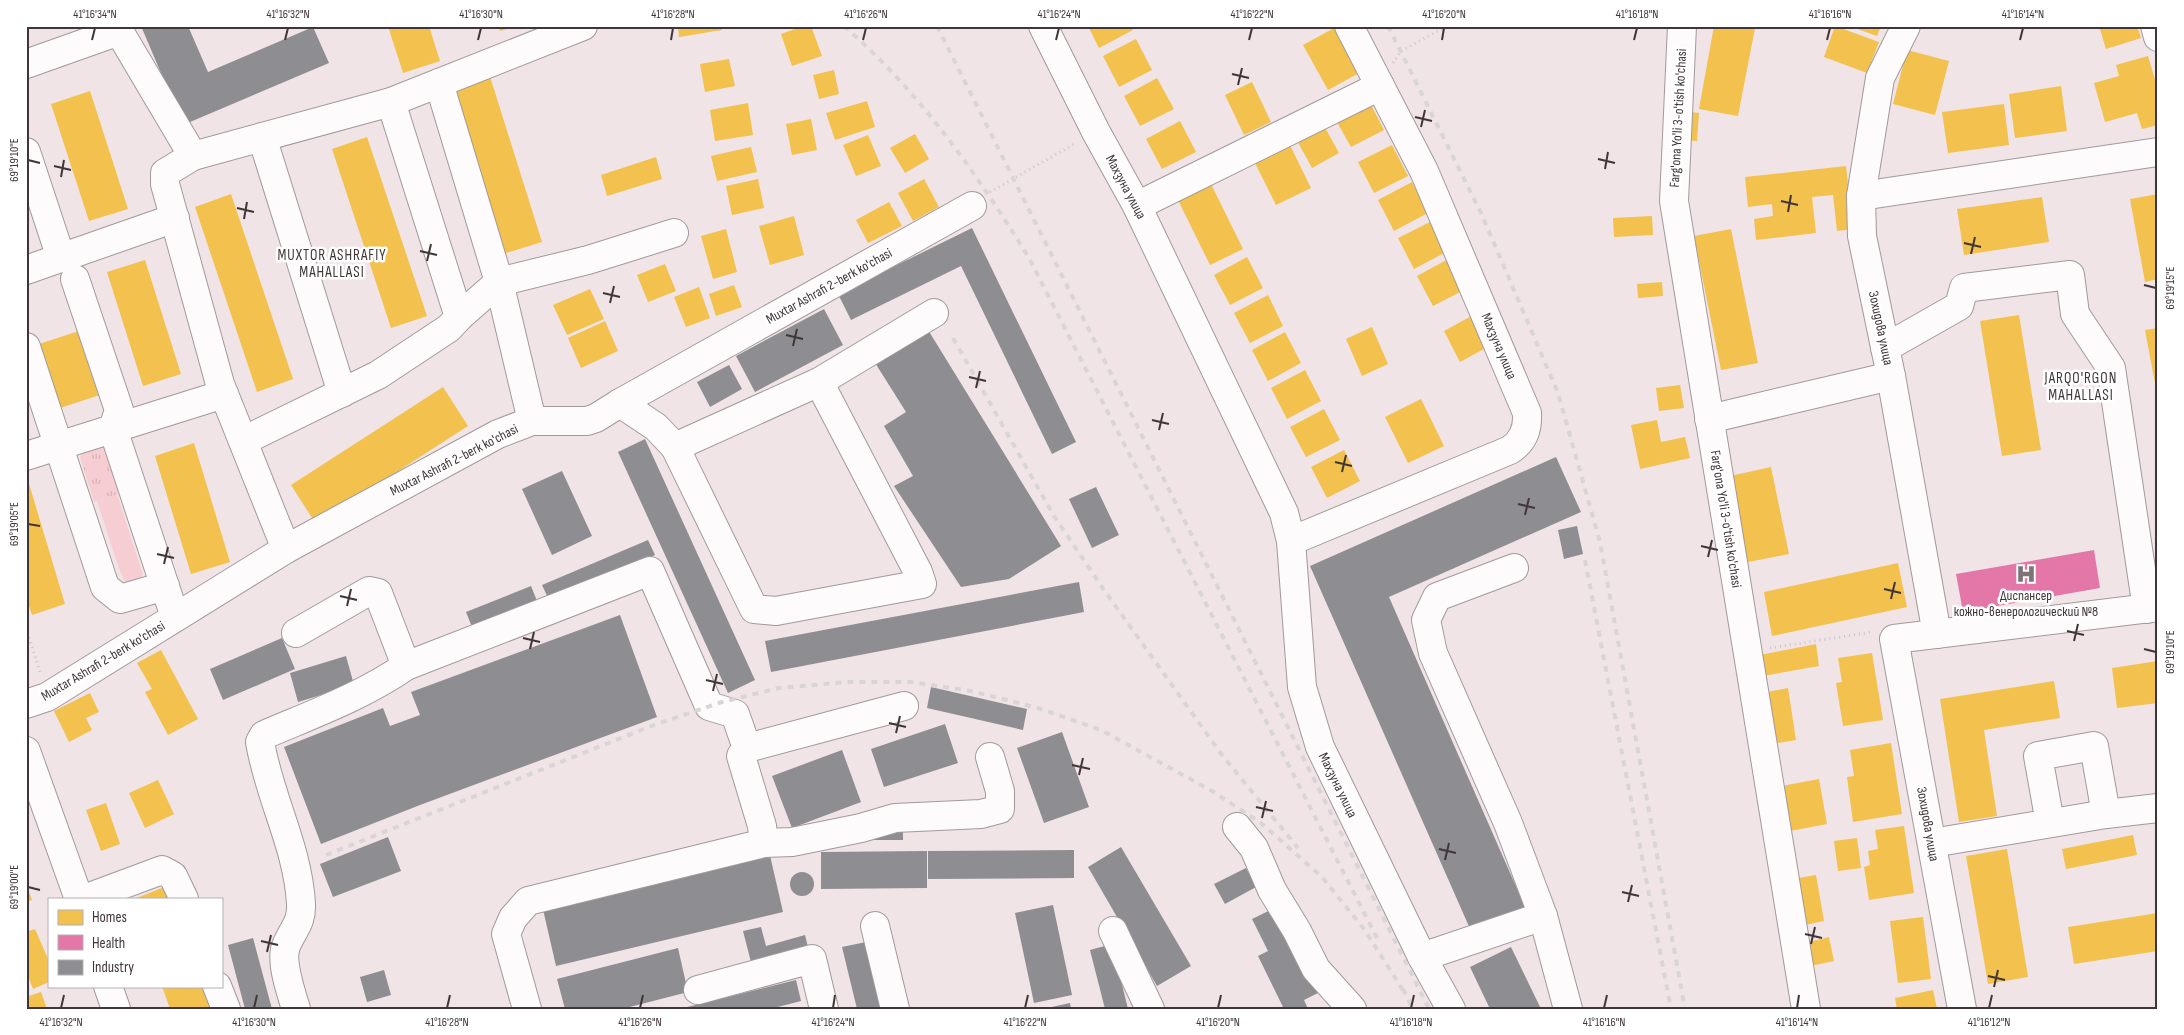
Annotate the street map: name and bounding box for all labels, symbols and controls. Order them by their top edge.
text: 41°16'34"N [73,7,117,22]
text: 41°16'32"N [266,7,310,22]
text: 41°16'30"N [459,7,503,22]
text: 41°16'28"N [651,7,695,22]
text: 41°16'26"N [844,7,888,22]
text: 41°16'24"N [1037,7,1081,22]
text: 41°16'22"N [1230,7,1274,22]
text: 41°16'20"N [1422,7,1466,22]
text: 41°16'18"N [1616,7,1658,22]
text: 41°16'16"N [1809,7,1851,22]
text: 41°16'14"N [2002,7,2044,22]
street label: Farg'ona Yo'li 3-o'tish ko'chasi [1666,48,1690,188]
text: 69°19'10"E [7,138,22,182]
street label: Махзуна улица [1102,152,1150,222]
street label: Muxtar Ashrafi 2-berk ko'chasi [763,244,895,328]
district label: MUXTOR ASHRAFIY MAHALLASI [277,246,387,282]
text: 69°19'15"E [2163,266,2178,309]
street label: Зохидова улица [1865,289,1897,367]
street label: Махзуна улица [1477,310,1521,382]
district label: JARQO'RGON MAHALLASI [2044,369,2117,405]
street label: Muxtar Ashrafi 2-berk ko'chasi [387,420,521,500]
street label: Farg'ona Yo'li 3-o'tish ko'chasi [1707,449,1745,589]
text: 69°19'05"E [7,502,22,546]
hospital icon: Диспансер кожно-венерологический №8 [2015,563,2037,585]
place label: Диспансер кожно-венерологический №8 [1954,587,2098,620]
street label: Muxtar Ashrafi 2-berk ko'chasi [38,617,168,705]
text: 69°19'10"E [2163,630,2178,674]
street label: Махзуна улица [1315,750,1361,820]
street label: Зохидова улица [1913,785,1943,863]
text: 69°19'00"E [7,865,22,909]
legend [48,898,222,988]
text: Homes [92,908,127,927]
text: Health [92,934,125,953]
text: Industry [92,958,134,977]
text: 41°16'32"N [39,1015,83,1030]
text: 41°16'30"N [232,1015,276,1030]
text: 41°16'28"N [425,1015,469,1030]
text: 41°16'26"N [618,1015,662,1030]
text: 41°16'24"N [811,1015,855,1030]
text: 41°16'22"N [1003,1015,1047,1030]
text: 41°16'20"N [1196,1015,1240,1030]
text: 41°16'18"N [1390,1015,1432,1030]
text: 41°16'16"N [1583,1015,1625,1030]
text: 41°16'14"N [1776,1015,1818,1030]
text: 41°16'12"N [1968,1015,2010,1030]

